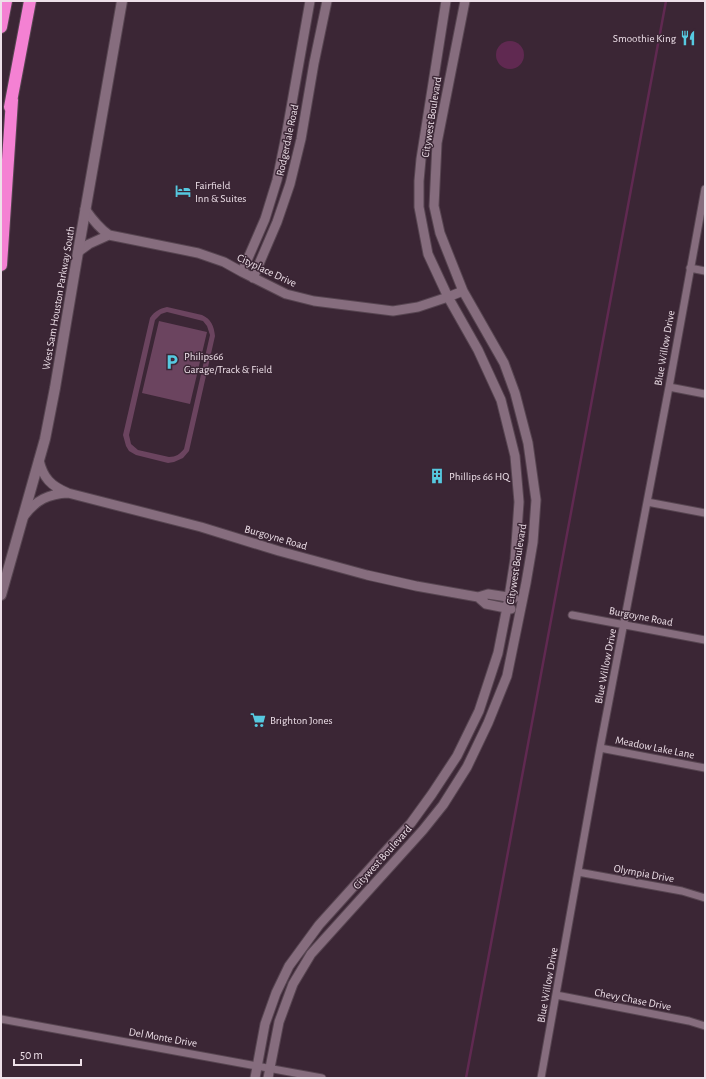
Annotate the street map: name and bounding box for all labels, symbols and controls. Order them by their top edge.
restaurant icon: Smoothie King [679,29,697,47]
place label: Smoothie King [613,33,677,44]
street label: Citywest Boulevard [420,76,443,158]
street label: Rodgerdale Road [275,103,301,177]
place label: Fairfield Inn & Suites [195,180,246,204]
hotel icon: Fairfield Inn & Suites [174,182,192,200]
street label: West Sam Houston Parkway South [40,225,77,371]
street label: Cityplace Drive [235,252,298,289]
street label: Blue Willow Drive [652,310,677,387]
place label: Philips66 Garage/Track & Field [184,351,273,375]
parking icon: Philips66 Garage/Track & Field [163,353,181,371]
building icon: Phillips 66 HQ [428,467,446,485]
place label: Phillips 66 HQ [449,471,511,482]
street label: Burgoyne Road [243,523,309,552]
street label: Citywest Boulevard [505,523,528,605]
street label: Burgoyne Road [608,605,674,628]
street label: Blue Willow Drive [593,628,618,705]
supermarket icon: Brighton Jones [249,711,267,729]
place label: Brighton Jones [270,715,333,726]
street label: Meadow Lake Lane [614,734,695,761]
street label: Citywest Boulevard [351,823,414,891]
street label: Olympia Drive [613,863,675,884]
street label: Blue Willow Drive [535,947,560,1024]
street label: Chevy Chase Drive [594,987,672,1012]
street label: Del Monte Drive [128,1026,198,1049]
scale bar [14,1041,81,1067]
text: 50 m [20,1049,43,1061]

